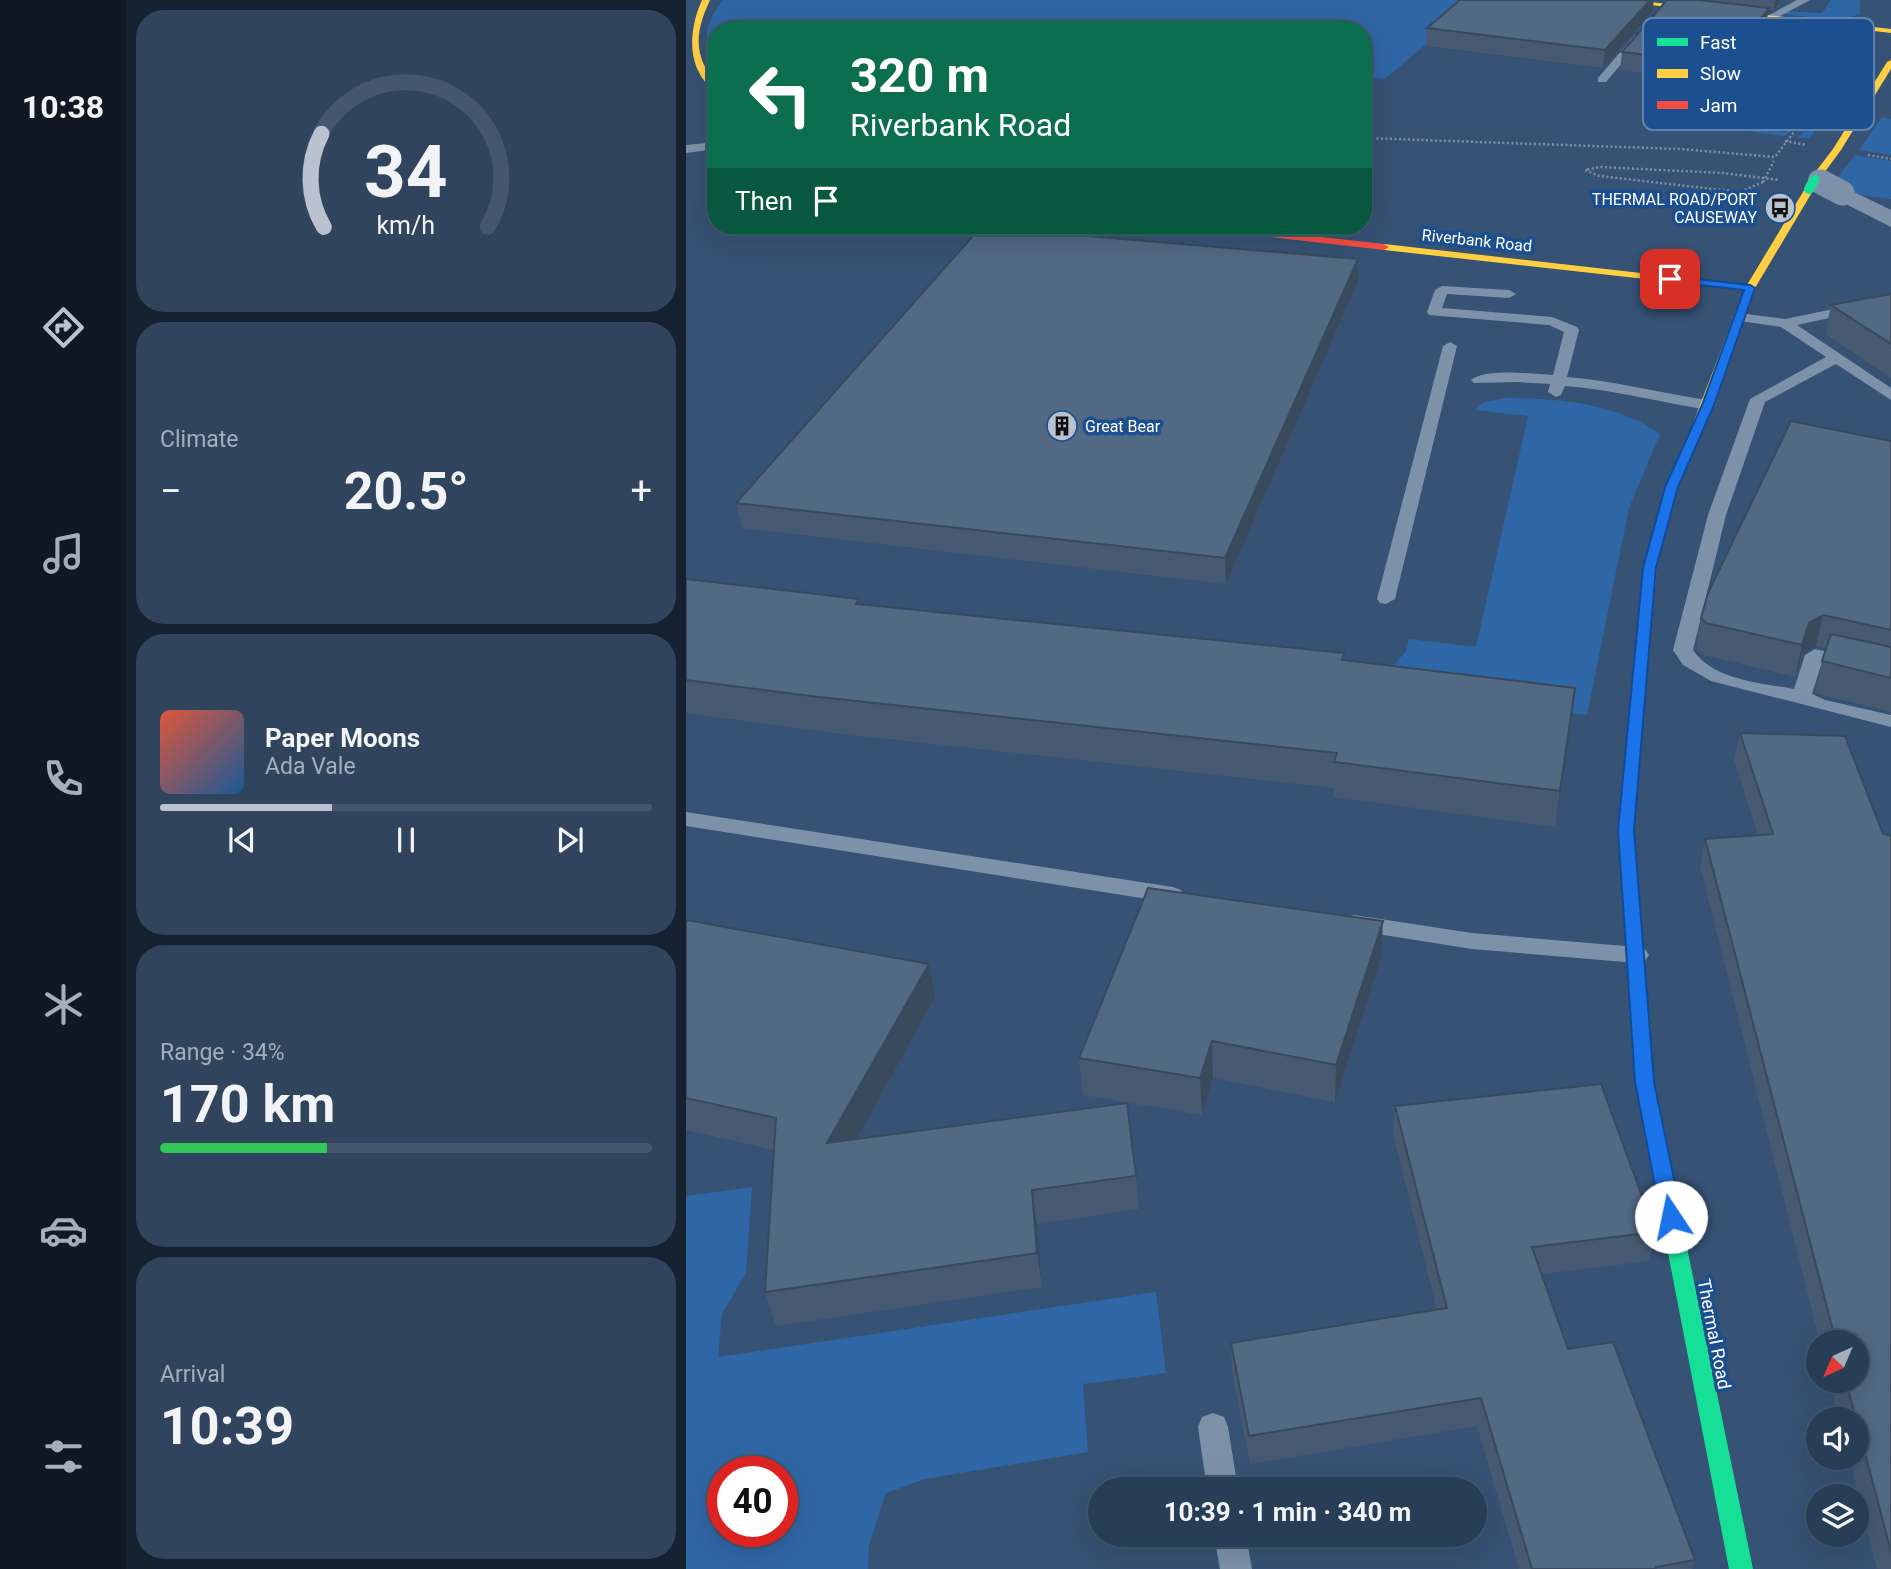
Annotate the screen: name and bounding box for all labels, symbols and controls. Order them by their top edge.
legend [1643,18,1874,130]
text: Fast [1700,31,1737,54]
text: 320 m [850,47,989,104]
icon: left [735,49,826,140]
text: Slow [1700,62,1741,85]
text: 10:38 [22,88,104,126]
text: Jam [1700,94,1737,117]
text: Riverbank Road [850,106,1071,144]
text: 34 [364,129,448,215]
icon: arrive [807,182,845,220]
text: Then [735,186,793,216]
place label: THERMAL ROAD/PORT CAUSEWAY [1592,190,1757,227]
bus stop icon: THERMAL ROAD/PORT CAUSEWAY [1763,191,1797,225]
text: km/h [377,211,435,240]
street label: Riverbank Road [1421,225,1533,256]
pin [1640,249,1700,309]
icon: arrive [1651,260,1689,298]
icon: directions [39,303,88,352]
building icon: Great Bear [1045,409,1079,443]
place label: Great Bear [1085,417,1161,436]
text: Climate [160,426,239,453]
text: 20.5° [344,461,469,522]
text: − [160,469,182,513]
text: + [630,469,652,513]
icon: music [39,529,88,578]
text: Paper Moons [265,723,420,753]
text: Ada Vale [265,753,356,780]
icon: phone [39,754,88,803]
icon: previous [223,821,261,859]
icon: pause [387,821,425,859]
icon: next [551,821,589,859]
icon: climate [39,980,88,1029]
text: Range · 34% [160,1039,285,1066]
text: 170 km [160,1074,335,1135]
position arrow [1634,1180,1708,1254]
icon: car [39,1206,88,1255]
street label: Thermal Road [1693,1277,1735,1391]
north arrow [1806,1330,1869,1393]
map controls [1806,1330,1869,1547]
text: Arrival [160,1361,225,1388]
text: 10:39 [160,1396,294,1457]
button: sound [1806,1407,1869,1470]
icon: filters [39,1432,88,1481]
speed limit sign: 40 [707,1456,798,1547]
button: layers [1806,1484,1869,1547]
text: 10:39 · 1 min · 340 m [1164,1497,1411,1527]

